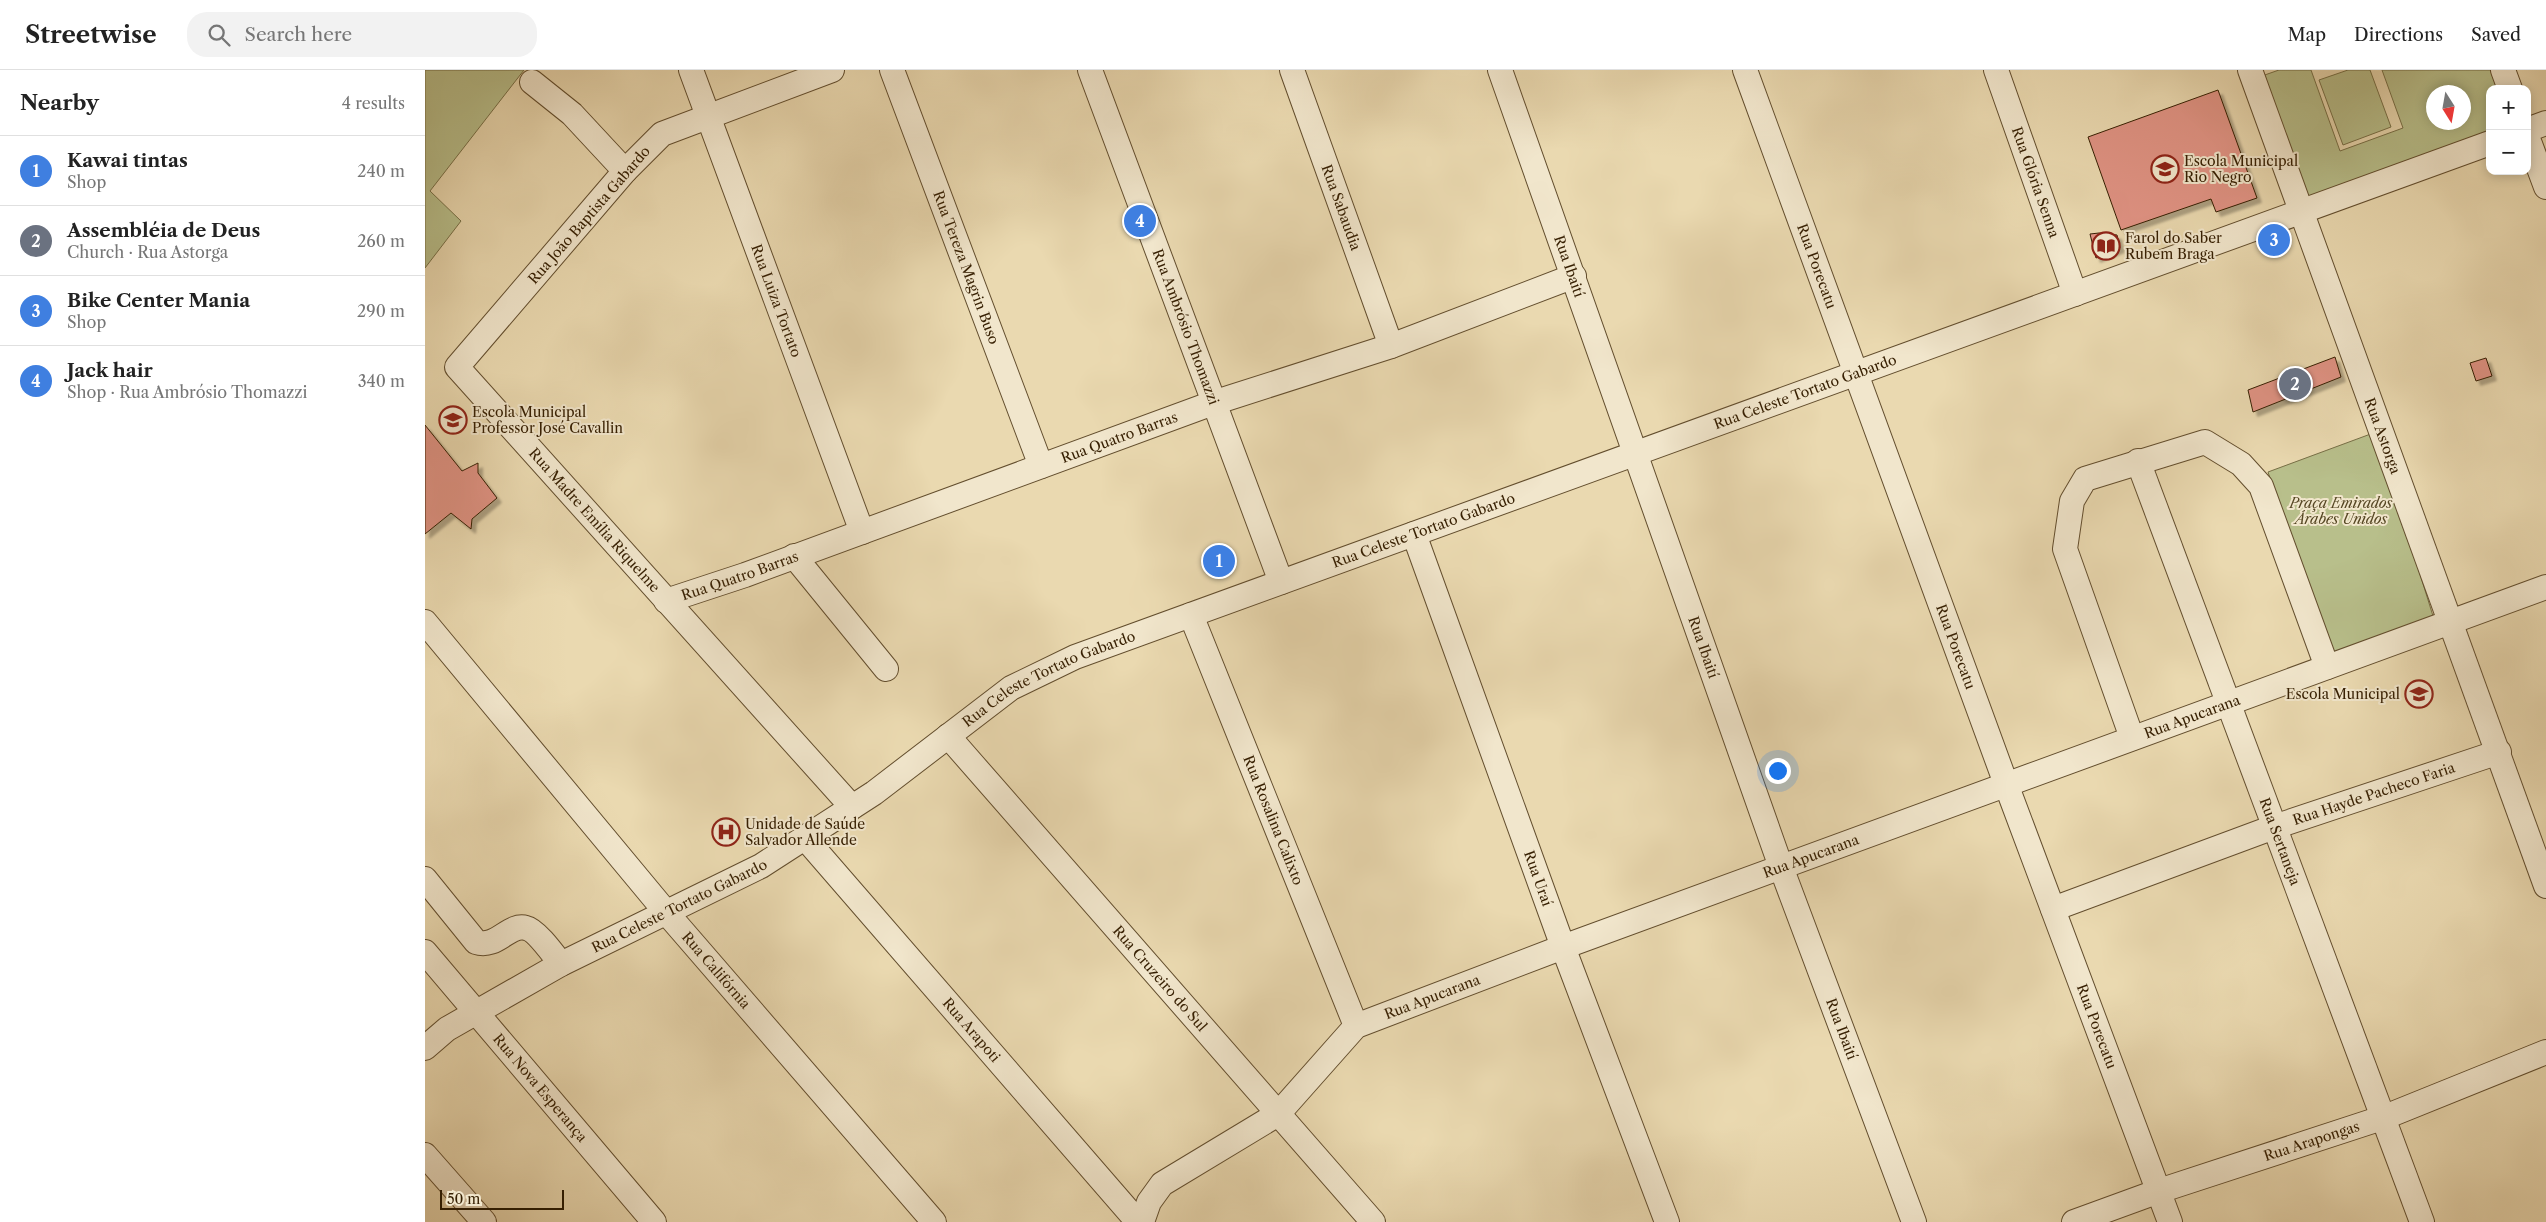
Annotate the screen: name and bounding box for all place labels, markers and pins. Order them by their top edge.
place label: Escola Municipal Rio Negro [2184,152,2298,186]
school or university icon: Escola Municipal Rio Negro [2150,154,2180,184]
pin: 4 [1124,202,1156,240]
pin: 3 [2258,221,2290,259]
place label: Farol do Saber Rubem Braga [2125,229,2222,263]
library icon: Farol do Saber Rubem Braga [2091,231,2121,261]
pin: 2 [2279,365,2311,403]
place label: Escola Municipal Professor José Cavallin [472,403,623,437]
school or university icon: Escola Municipal Professor José Cavallin [438,405,468,435]
pin: 1 [1203,542,1235,580]
school or university icon: Escola Municipal [2404,679,2434,709]
place label: Escola Municipal [2286,685,2400,703]
place label: Unidade de Saúde Salvador Allende [745,815,865,849]
hospital icon: Unidade de Saúde Salvador Allende [711,817,741,847]

